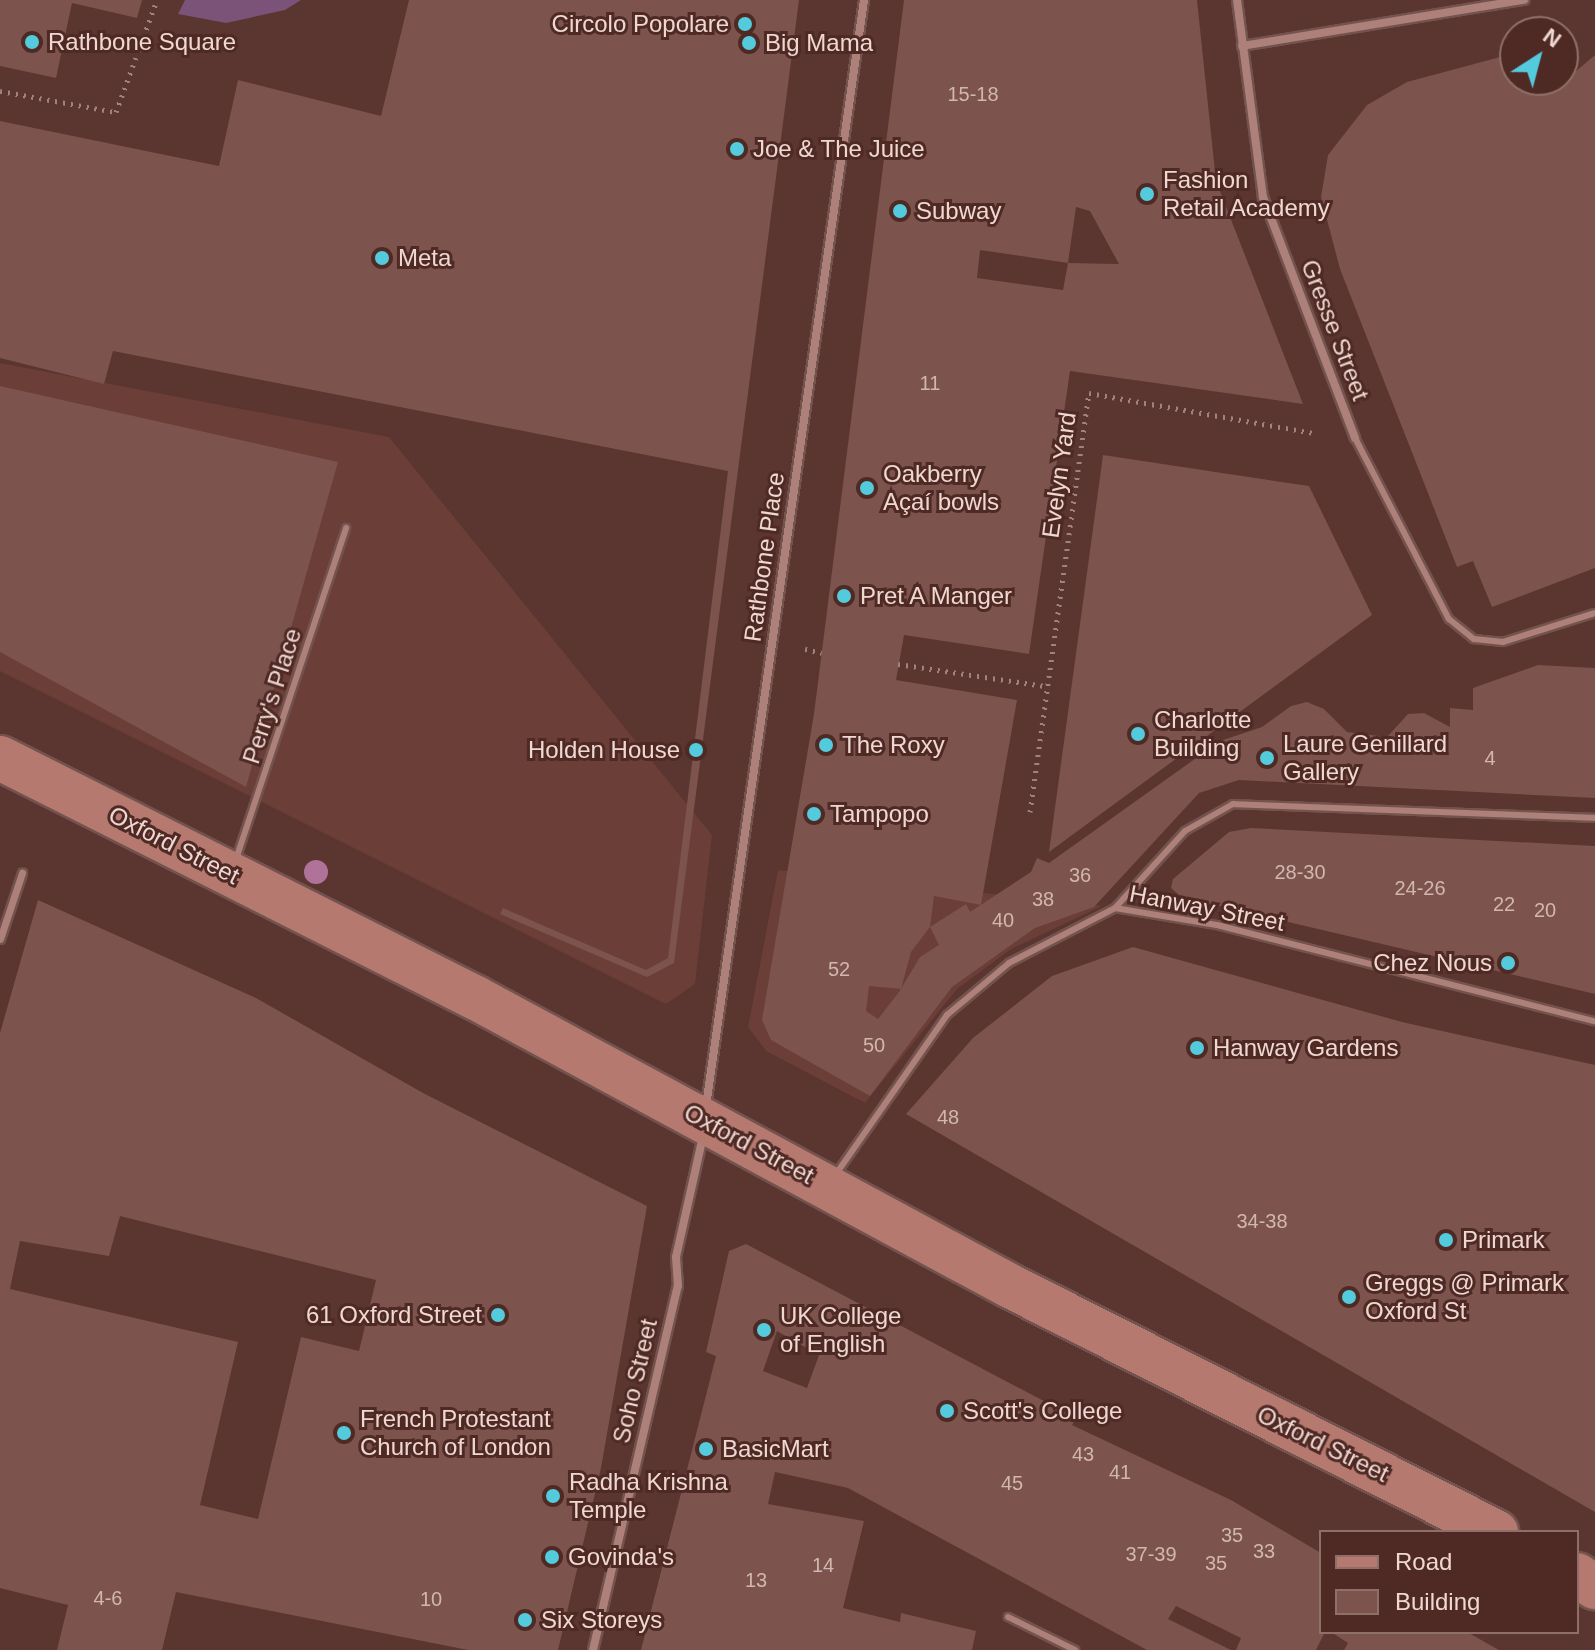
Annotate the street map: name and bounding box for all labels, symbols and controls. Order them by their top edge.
place label: Circolo Popolare [552,10,729,38]
marker: Circolo Popolare [736,15,754,33]
north arrow [1499,16,1579,96]
text: N [1538,23,1566,53]
place label: Rathbone Square [48,28,236,56]
place label: Big Mama [765,29,873,57]
marker: Rathbone Square [23,33,41,51]
marker: Big Mama [740,34,758,52]
house number: 15-18 [947,82,999,106]
place label: Joe & The Juice [753,135,925,163]
marker: Joe & The Juice [728,140,746,158]
place label: Fashion Retail Academy [1163,166,1331,222]
marker: Fashion Retail Academy [1138,185,1156,203]
place label: Subway [916,197,1001,225]
marker: Subway [891,202,909,220]
place label: Meta [398,244,451,272]
marker: Meta [373,249,391,267]
street label: Gresse Street [1295,256,1375,404]
house number: 11 [920,371,940,395]
street label: Evelyn Yard [1036,410,1082,540]
place label: Oakberry Açaí bowls [883,460,999,516]
street label: Rathbone Place [738,470,790,644]
marker: Oakberry Açaí bowls [858,479,876,497]
place label: Pret A Manger [860,582,1015,610]
marker: Pret A Manger [835,587,853,605]
street label: Perry's Place [237,625,307,767]
place label: Charlotte Building [1154,706,1251,762]
marker: Charlotte Building [1129,725,1147,743]
place label: Laure Genillard Gallery [1283,730,1447,786]
place label: The Roxy [842,731,945,759]
place label: Holden House [528,736,680,764]
marker: The Roxy [817,736,835,754]
marker: Holden House [687,741,705,759]
house number: 4 [1484,746,1496,770]
marker: Laure Genillard Gallery [1258,749,1276,767]
street label: Oxford Street [104,800,244,890]
place label: Tampopo [830,800,929,828]
marker: Tampopo [805,805,823,823]
house number: 28-30 [1274,860,1326,884]
house number: 36 [1069,863,1091,887]
house number: 24-26 [1394,876,1446,900]
street label: Hanway Street [1127,879,1287,937]
house number: 38 [1032,887,1054,911]
house number: 22 [1493,892,1515,916]
house number: 20 [1534,898,1556,922]
house number: 40 [992,908,1014,932]
place label: Chez Nous [1373,949,1492,977]
marker: Chez Nous [1499,954,1517,972]
house number: 52 [828,957,850,981]
house number: 50 [863,1033,885,1057]
place label: Hanway Gardens [1213,1034,1398,1062]
marker: Hanway Gardens [1188,1039,1206,1057]
street label: Oxford Street [679,1098,819,1190]
house number: 48 [937,1105,959,1129]
house number: 34-38 [1236,1209,1288,1233]
place label: Primark [1462,1226,1545,1254]
marker: Primark [1437,1231,1455,1249]
place label: Greggs @ Primark Oxford St [1365,1269,1564,1325]
marker: Greggs @ Primark Oxford St [1340,1288,1358,1306]
place label: 61 Oxford Street [306,1301,482,1329]
place label: UK College of English [780,1302,901,1358]
marker: 61 Oxford Street [489,1306,507,1324]
street label: Soho Street [607,1316,663,1446]
marker: UK College of English [755,1321,773,1339]
place label: Scott's College [963,1397,1122,1425]
street label: Oxford Street [1253,1400,1393,1488]
marker: Scott's College [938,1402,956,1420]
place label: French Protestant Church of London [360,1405,551,1461]
marker: French Protestant Church of London [335,1424,353,1442]
place label: BasicMart [722,1435,829,1463]
marker: BasicMart [697,1440,715,1458]
house number: 43 [1072,1442,1094,1466]
house number: 41 [1109,1460,1131,1484]
place label: Radha Krishna Temple [569,1468,728,1524]
house number: 45 [1001,1471,1023,1495]
marker: Radha Krishna Temple [544,1487,562,1505]
house number: 35 [1221,1523,1243,1547]
legend [1319,1530,1579,1634]
house number: 33 [1253,1539,1275,1563]
house number: 37-39 [1125,1542,1177,1566]
place label: Govinda's [568,1543,674,1571]
marker: Govinda's [543,1548,561,1566]
text: Road [1395,1548,1452,1575]
house number: 35 [1205,1551,1227,1575]
house number: 14 [812,1553,834,1577]
house number: 13 [745,1568,767,1592]
house number: 4-6 [94,1586,122,1610]
house number: 10 [420,1587,442,1611]
text: Building [1395,1588,1480,1615]
place label: Six Storeys [541,1606,662,1634]
marker: Six Storeys [516,1611,534,1629]

